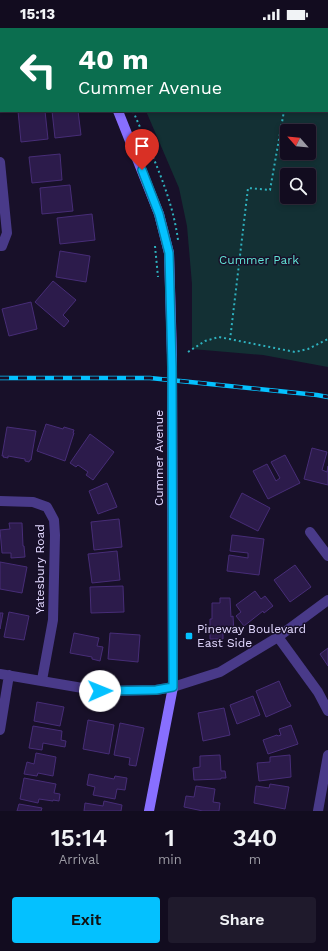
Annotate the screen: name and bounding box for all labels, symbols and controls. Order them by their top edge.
text: 15:13 [20,5,55,23]
text: 40 m [78,43,148,76]
icon: left [12,44,64,96]
text: Cummer Avenue [78,77,222,98]
north arrow [280,124,316,160]
map controls [280,124,316,204]
pin [125,129,159,170]
icon: arrive [131,135,153,157]
button: search [280,168,316,204]
park label: Cummer Park [219,253,299,267]
street label: Cummer Avenue [152,410,166,506]
street label: Yatesbury Road [33,524,47,614]
place label: Pineway Boulevard East Side [197,622,306,650]
marker: Pineway Boulevard East Side [184,631,194,641]
position arrow [79,670,121,712]
text: 15:14 [51,824,107,852]
text: 1 [165,824,175,852]
text: 340 [233,824,277,852]
text: Arrival [59,852,99,867]
text: min [158,852,182,867]
text: m [249,852,261,867]
button: Exit [12,897,160,943]
button: Share [168,897,316,943]

